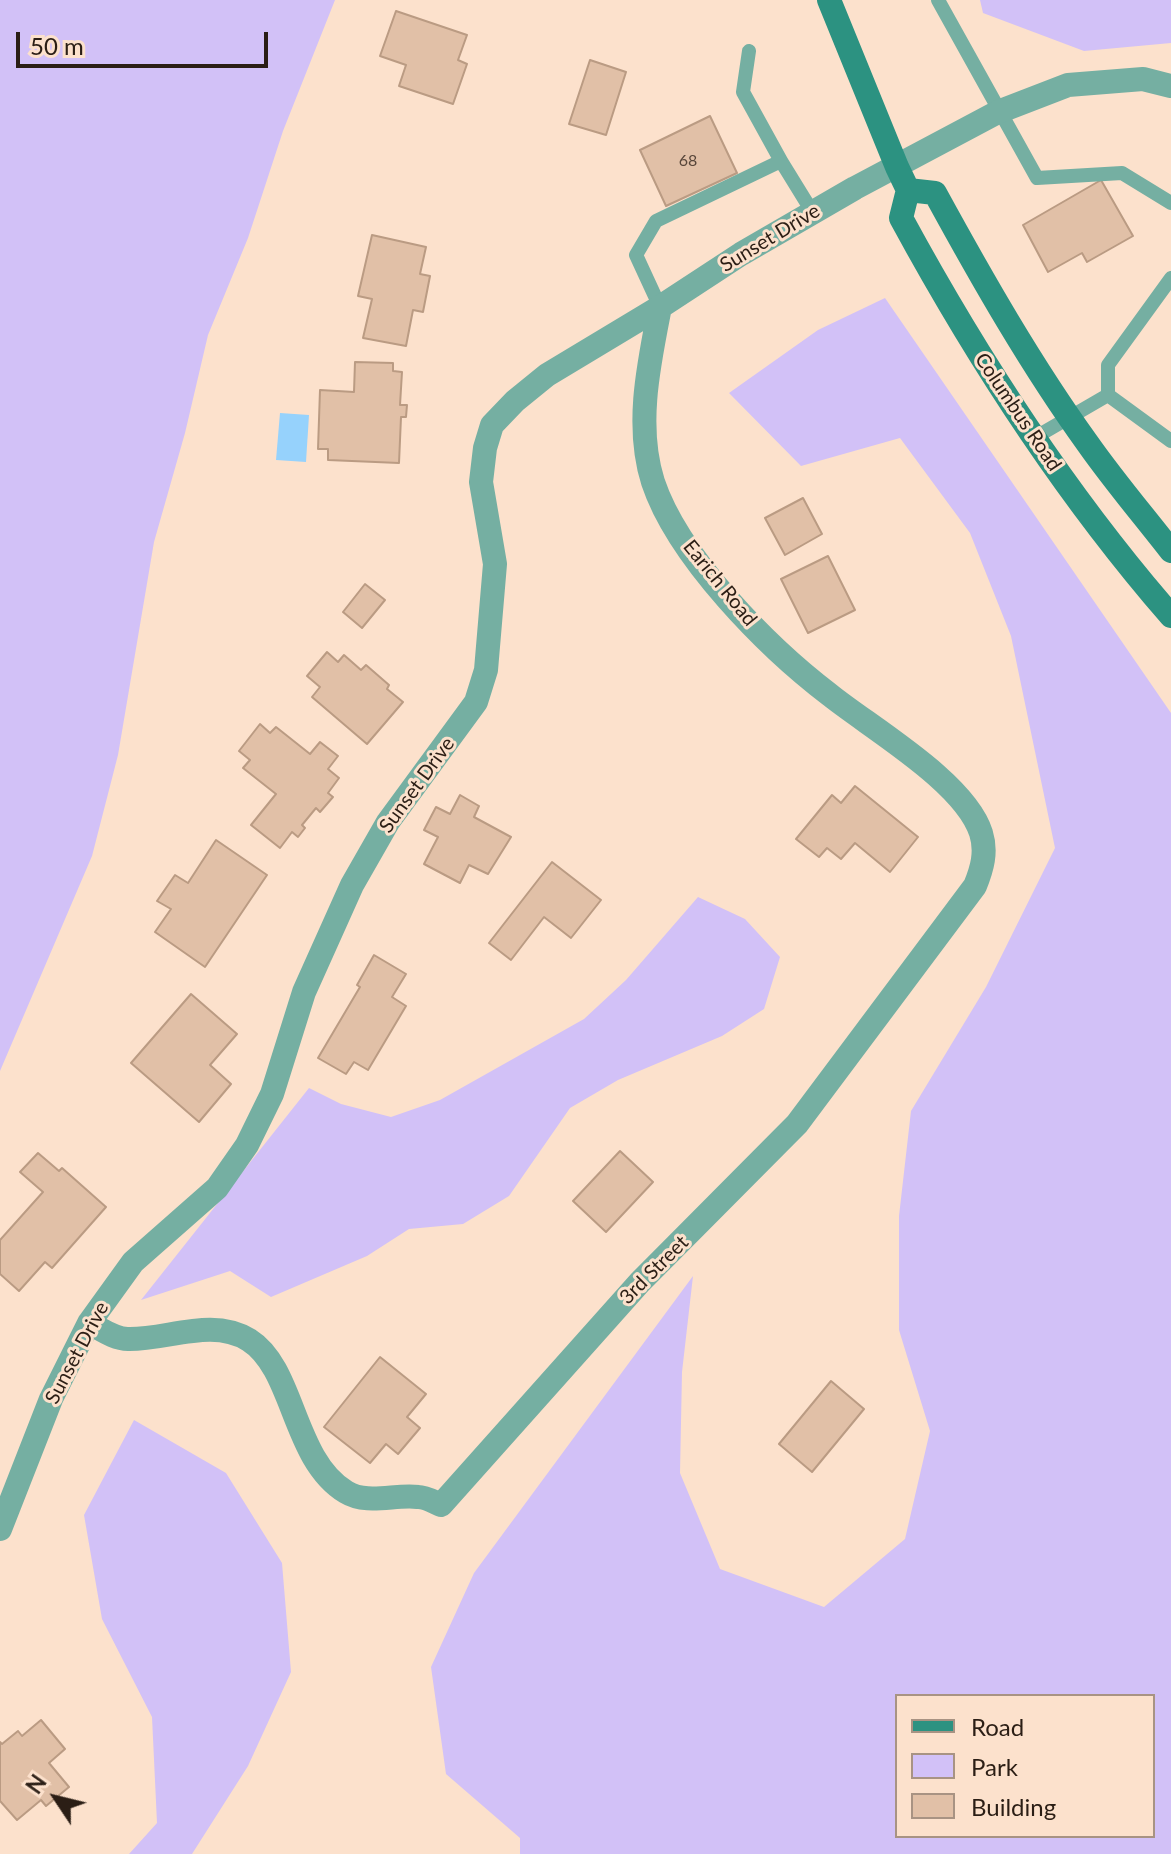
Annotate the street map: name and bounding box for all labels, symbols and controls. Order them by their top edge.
scale bar [20,16,272,66]
text: 50 m [30,31,84,60]
house number: 68 [679,151,697,171]
street label: Sunset Drive [716,199,824,277]
street label: Columbus Road [970,348,1066,476]
street label: Earich Road [678,535,762,631]
street label: Sunset Drive [374,733,460,837]
street label: 3rd Street [615,1231,693,1309]
street label: Sunset Drive [40,1298,114,1408]
legend [895,1694,1155,1838]
text: Road [971,1712,1024,1741]
text: Park [971,1752,1018,1781]
north arrow [16,1758,96,1838]
text: N [20,1769,52,1799]
text: Building [971,1792,1056,1821]

